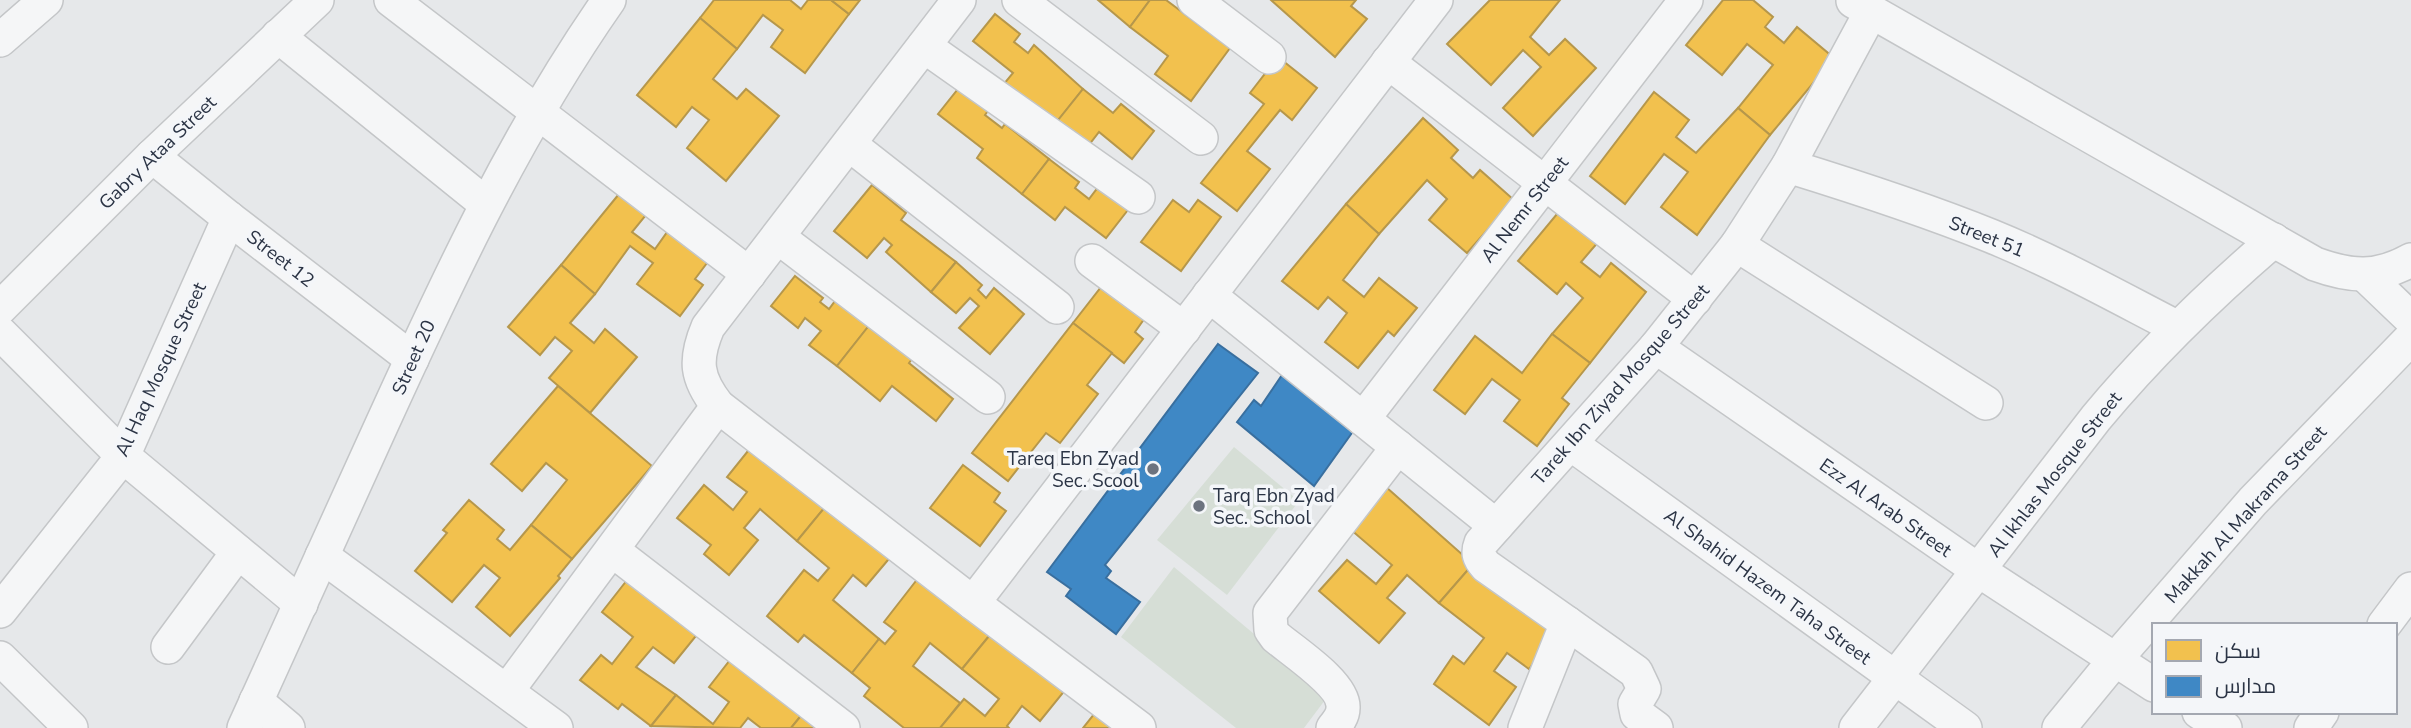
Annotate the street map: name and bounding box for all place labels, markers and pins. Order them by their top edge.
place label: Tareq Ebn Zyad Sec. Scool [1007,446,1139,494]
marker: Tareq Ebn Zyad Sec. Scool [1145,461,1161,477]
place label: Tarq Ebn Zyad Sec. School [1213,483,1335,531]
marker: Tarq Ebn Zyad Sec. School [1191,498,1207,514]

